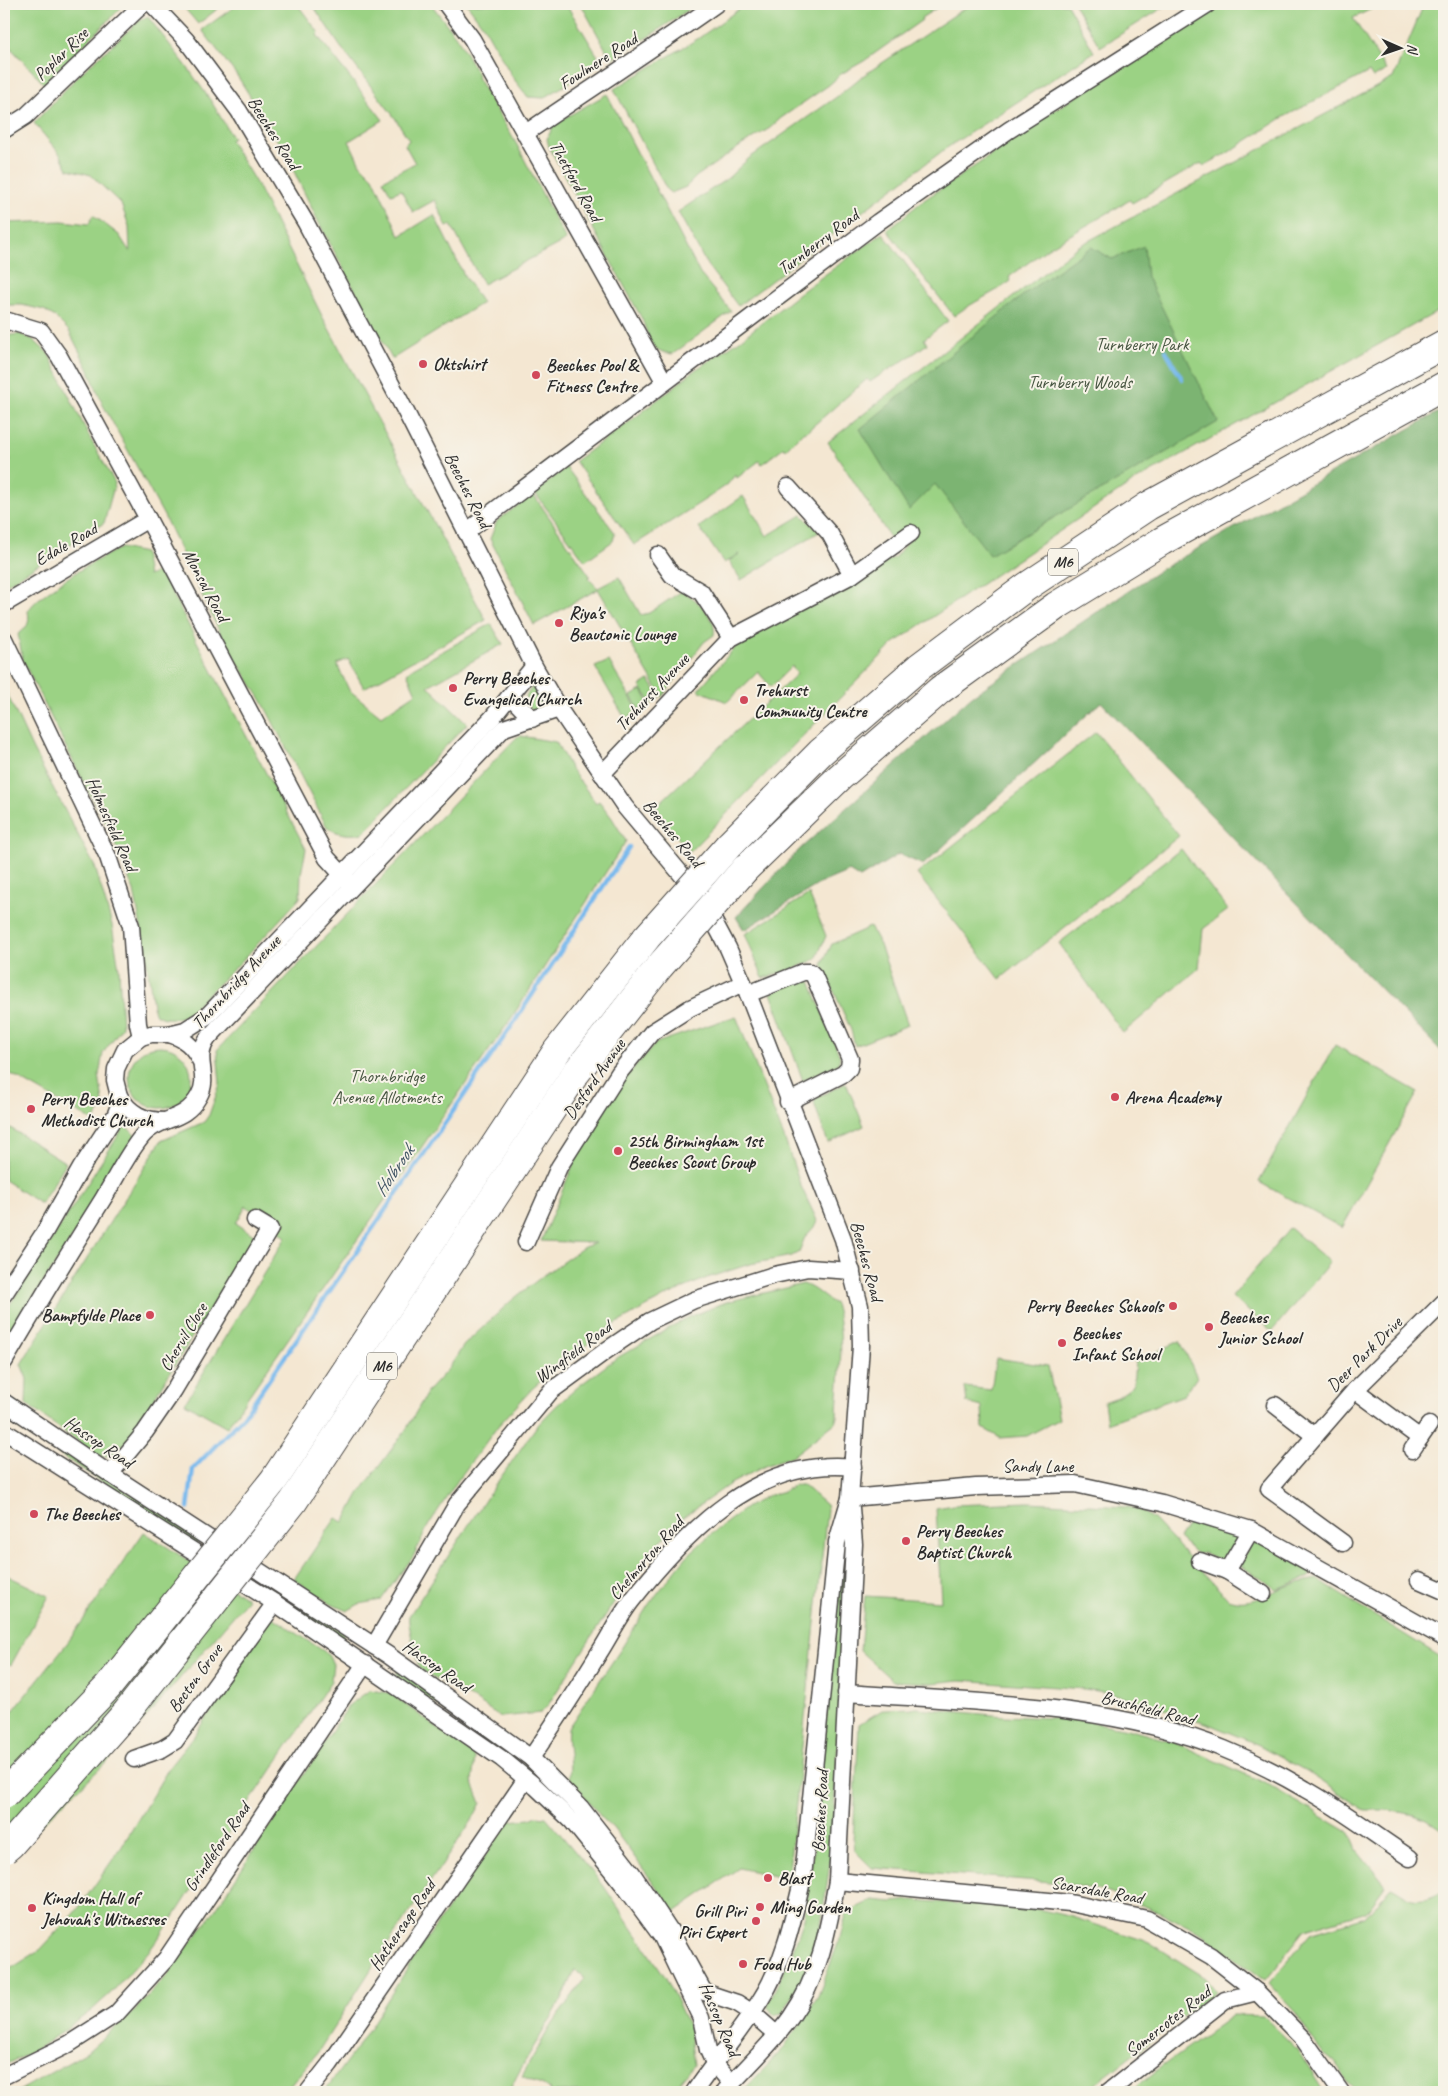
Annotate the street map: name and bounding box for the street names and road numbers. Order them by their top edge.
street label: Poplar Rise [29,22,94,85]
street label: Fowlmere Road [555,26,644,94]
street label: Beeches Road [243,92,307,176]
street label: Thetford Road [545,137,609,228]
street label: Turnberry Road [773,203,865,280]
street label: Beeches Road [440,448,498,534]
street label: Edale Road [31,516,104,571]
street label: Monsal Road [178,545,236,628]
road number: M6 [1048,548,1078,576]
street label: Trehurst Avenue [610,648,694,735]
street label: Holmesfield Road [81,773,144,877]
street label: Beeches Road [638,794,710,874]
street label: Thornbridge Avenue [187,930,286,1034]
street label: Desford Avenue [558,1033,630,1124]
street label: Beeches Road [846,1218,889,1306]
street label: Chervil Close [154,1298,213,1375]
street label: Deer Park Drive [1322,1311,1407,1396]
street label: Wingfield Road [530,1314,618,1388]
road number: M6 [367,1352,397,1380]
street label: Hassop Road [60,1411,140,1475]
street label: Sandy Lane [1003,1455,1075,1477]
street label: Chelmorton Road [604,1510,690,1604]
street label: Hassop Road [399,1634,478,1699]
street label: Becton Grove [163,1638,228,1717]
street label: Brushfield Road [1099,1686,1200,1731]
street label: Beeches Road [807,1767,833,1853]
street label: Grindleford Road [179,1796,256,1896]
street label: Scarsdale Road [1049,1871,1148,1909]
street label: Hathersage Road [364,1873,442,1975]
street label: Hassop Road [695,1979,747,2062]
street label: Somercotes Road [1121,1979,1218,2061]

